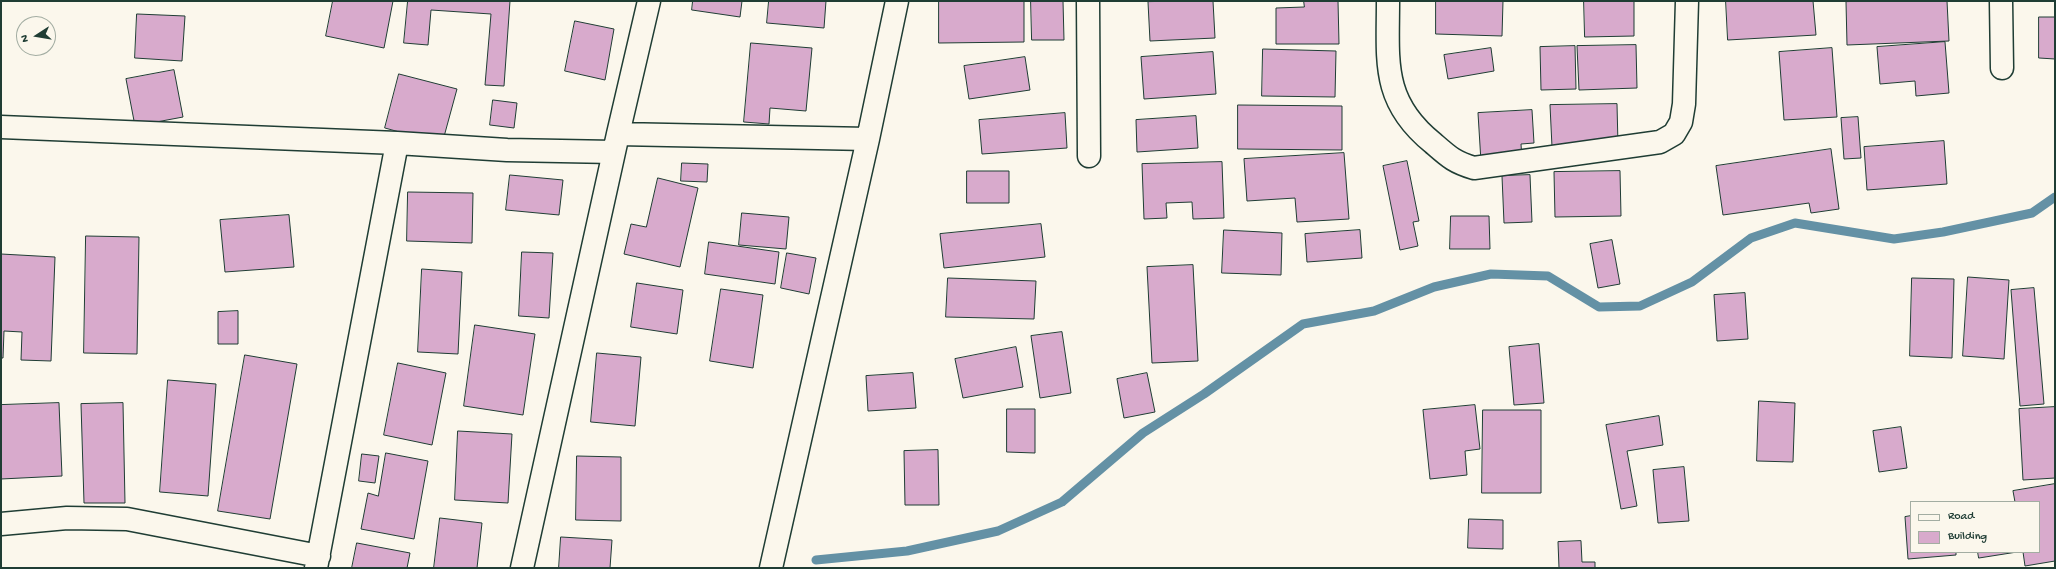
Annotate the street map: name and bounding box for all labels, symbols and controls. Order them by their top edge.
north arrow [16,16,56,56]
text: N [19,34,32,43]
legend [1910,501,2040,553]
text: Road [1948,510,1974,524]
text: Building [1948,530,1987,544]

